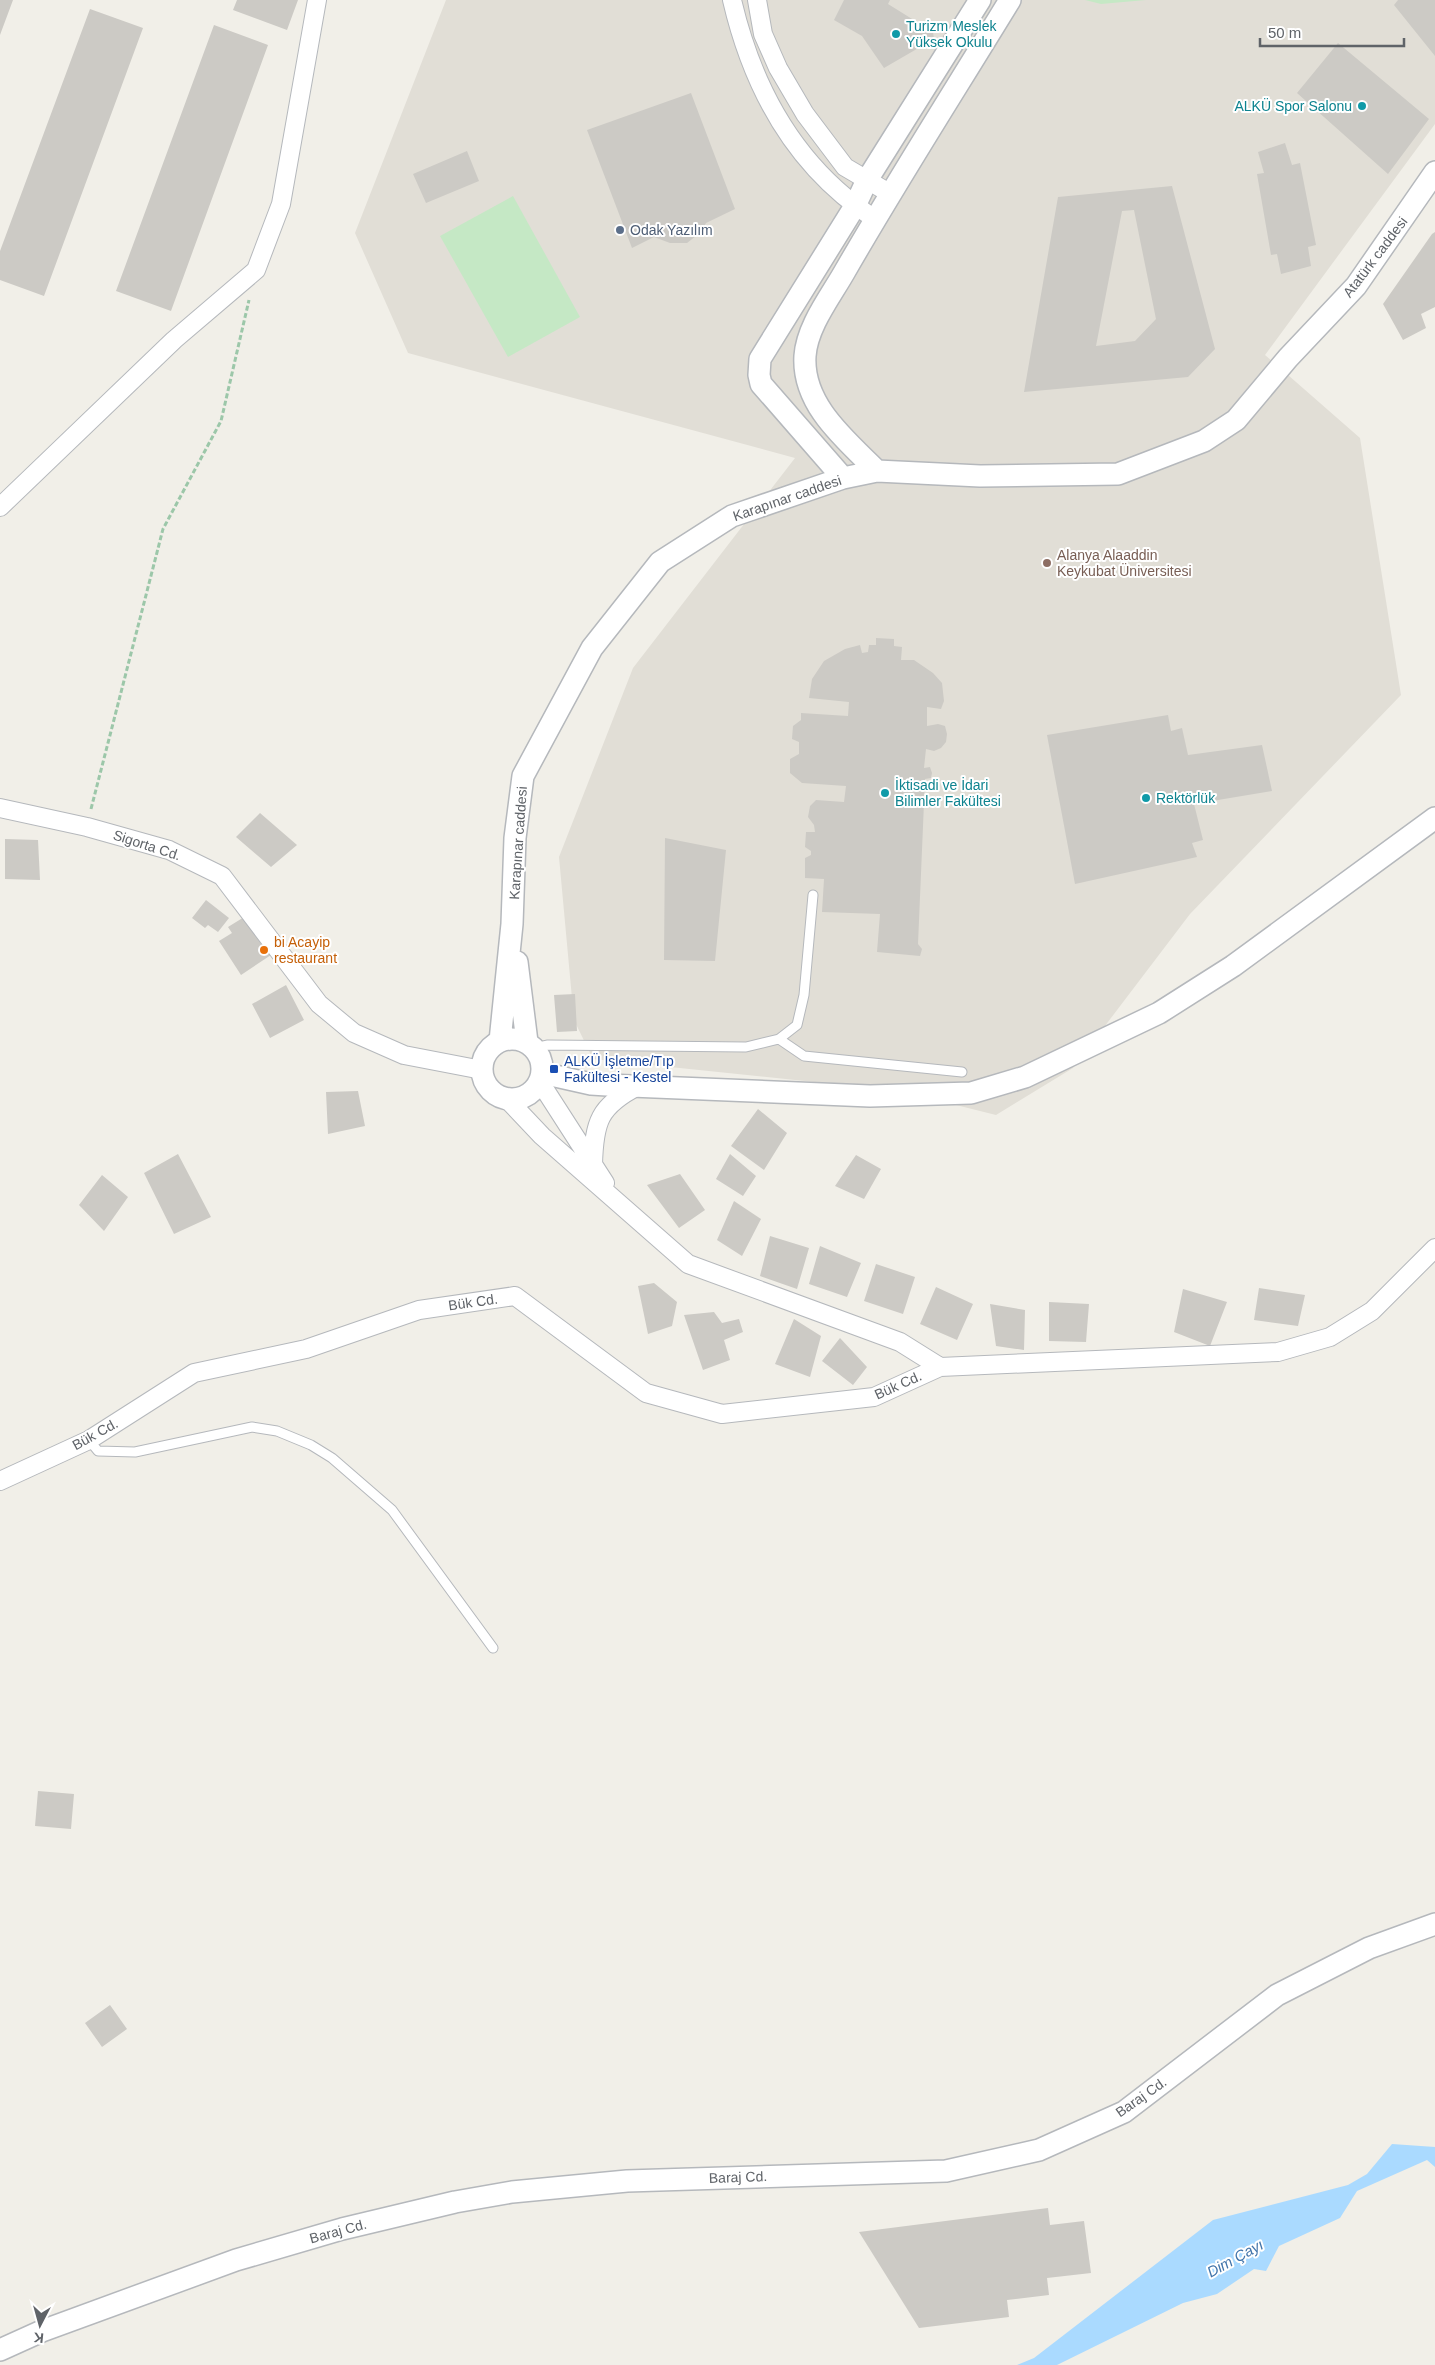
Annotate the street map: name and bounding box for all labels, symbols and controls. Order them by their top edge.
scale bar [1260,15,1404,47]
place label: Turizm Meslek Yüksek Okulu [906,18,997,50]
text: 50 m [1268,24,1301,41]
marker: Turizm Meslek Yüksek Okulu [890,28,902,40]
place label: ALKÜ Spor Salonu [1234,97,1352,114]
marker: ALKÜ Spor Salonu [1356,100,1368,112]
street label: Atatürk caddesi [1340,214,1410,300]
place label: Odak Yazılım [630,222,713,238]
marker: Odak Yazılım [614,224,626,236]
street label: Karapınar caddesi [731,472,843,524]
place label: Alanya Alaaddin Keykubat Üniversitesi [1057,547,1192,579]
marker: Alanya Alaaddin Keykubat Üniversitesi [1041,557,1053,569]
place label: İktisadi ve İdari Bilimler Fakültesi [895,776,1001,809]
street label: Karapınar caddesi [506,786,530,900]
marker: İktisadi ve İdari Bilimler Fakültesi [879,787,891,799]
place label: Rektörlük [1156,790,1216,806]
marker: Rektörlük [1140,792,1152,804]
street label: Sigorta Cd. [111,827,183,863]
place label: bi Acayip restaurant [274,934,337,966]
marker: bi Acayip restaurant [258,944,270,956]
place label: ALKÜ İşletme/Tıp Fakültesi - Kestel [564,1052,674,1085]
marker: ALKÜ İşletme/Tıp Fakültesi - Kestel [548,1063,560,1075]
street label: Bük Cd. [447,1291,499,1313]
street label: Bük Cd. [872,1368,924,1402]
street label: Bük Cd. [69,1415,121,1453]
street label: Baraj Cd. [1113,2074,1169,2120]
street label: Baraj Cd. [709,2168,767,2186]
street label: Baraj Cd. [308,2216,368,2246]
water label: Dim Çayı [1204,2236,1266,2280]
north arrow [15,2300,65,2350]
text: K [33,2329,45,2346]

